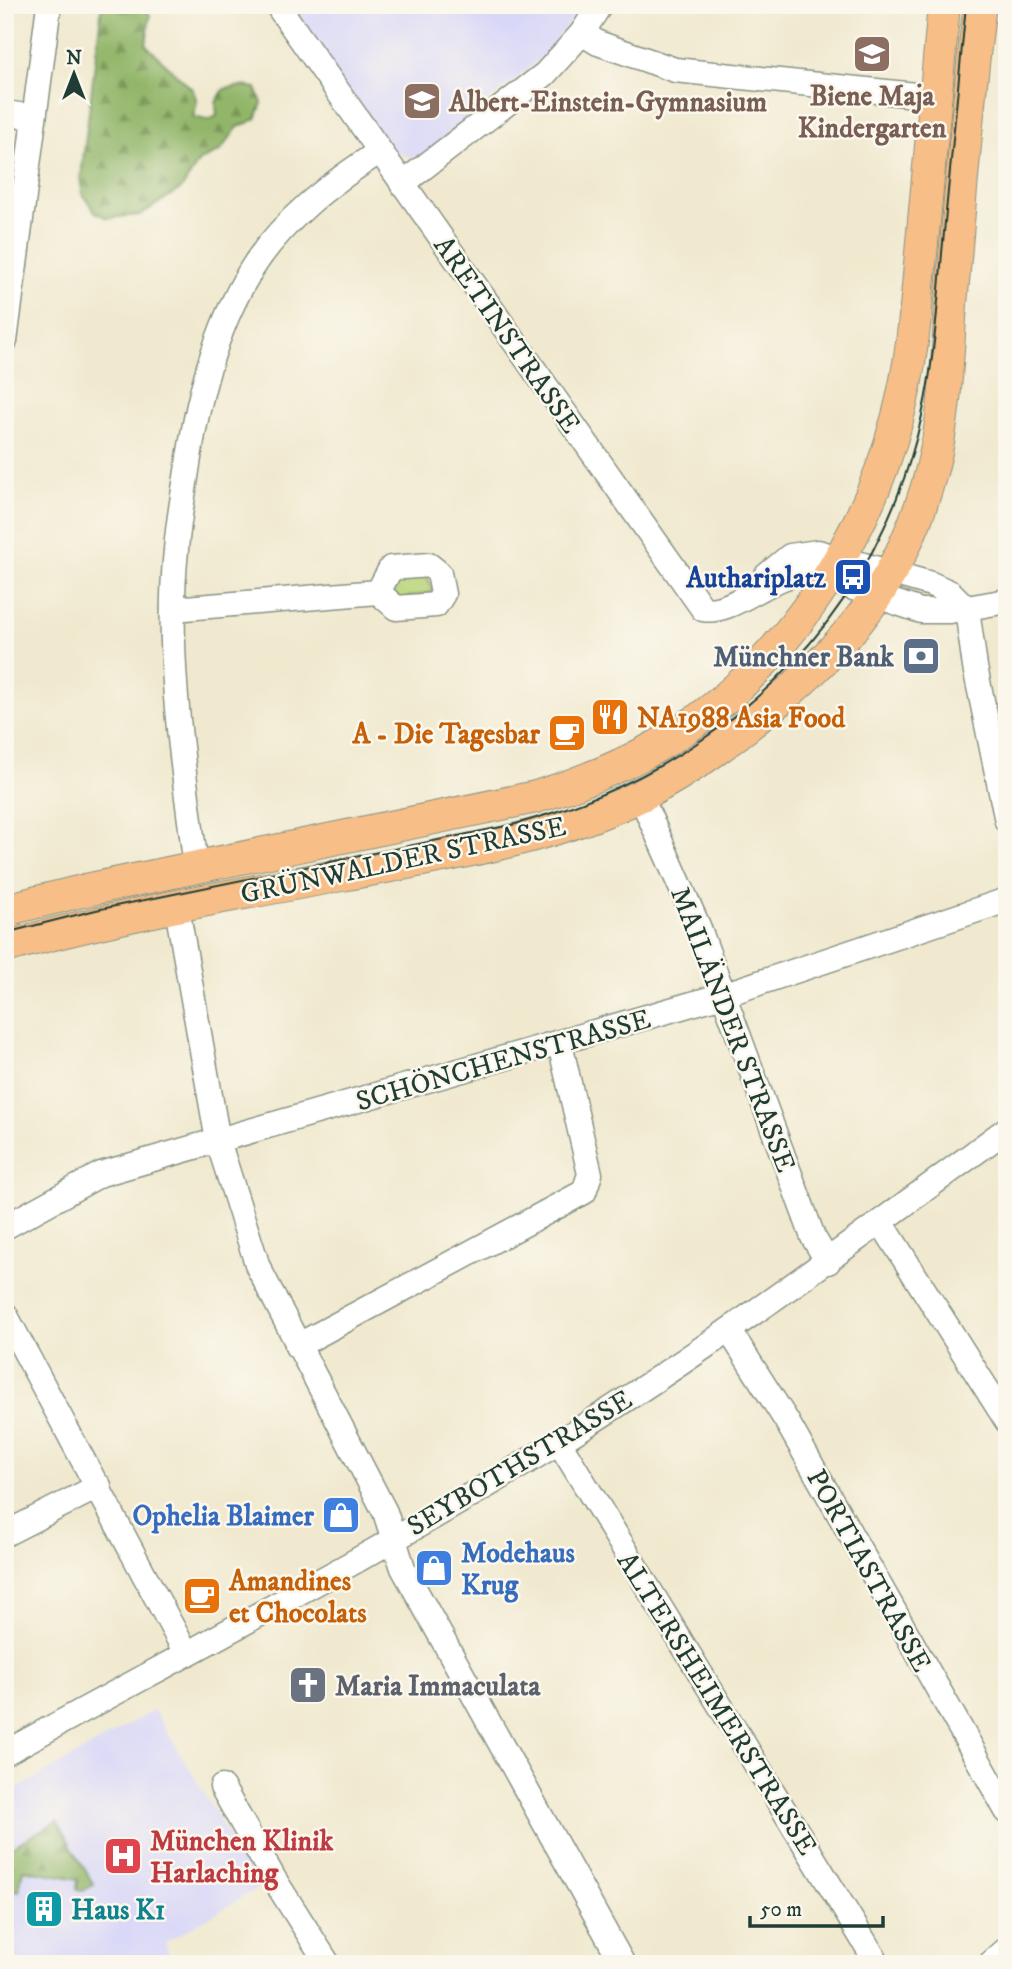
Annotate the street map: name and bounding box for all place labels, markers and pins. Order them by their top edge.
school or university icon: Biene Maja Kindergarten [851,33,893,75]
place label: Biene Maja Kindergarten [798,79,947,146]
school or university icon: Albert-Einstein-Gymnasium [401,80,443,122]
place label: Albert-Einstein-Gymnasium [448,85,767,120]
bus stop icon: Authariplatz [832,556,874,598]
place label: Authariplatz [685,561,827,596]
bank icon: Münchner Bank [900,635,942,677]
place label: Münchner Bank [713,640,895,675]
restaurant icon: NA1988 Asia Food [589,696,631,738]
place label: NA1988 Asia Food [637,701,846,736]
cafe icon: A - Die Tagesbar [546,712,588,754]
place label: A - Die Tagesbar [352,717,541,752]
shop icon: Ophelia Blaimer [320,1494,362,1536]
place label: Ophelia Blaimer [132,1499,315,1534]
place label: Modehaus Krug [461,1536,575,1603]
shop icon: Modehaus Krug [413,1547,455,1589]
place label: Amandines et Chocolats [228,1564,367,1631]
cafe icon: Amandines et Chocolats [181,1575,223,1617]
church icon: Maria Immaculata [287,1664,329,1706]
place label: Maria Immaculata [335,1669,541,1704]
place label: München Klinik Harlaching [150,1824,334,1891]
hospital icon: München Klinik Harlaching [102,1835,144,1877]
building icon: Haus K1 [23,1888,65,1930]
place label: Haus K1 [71,1893,165,1928]

